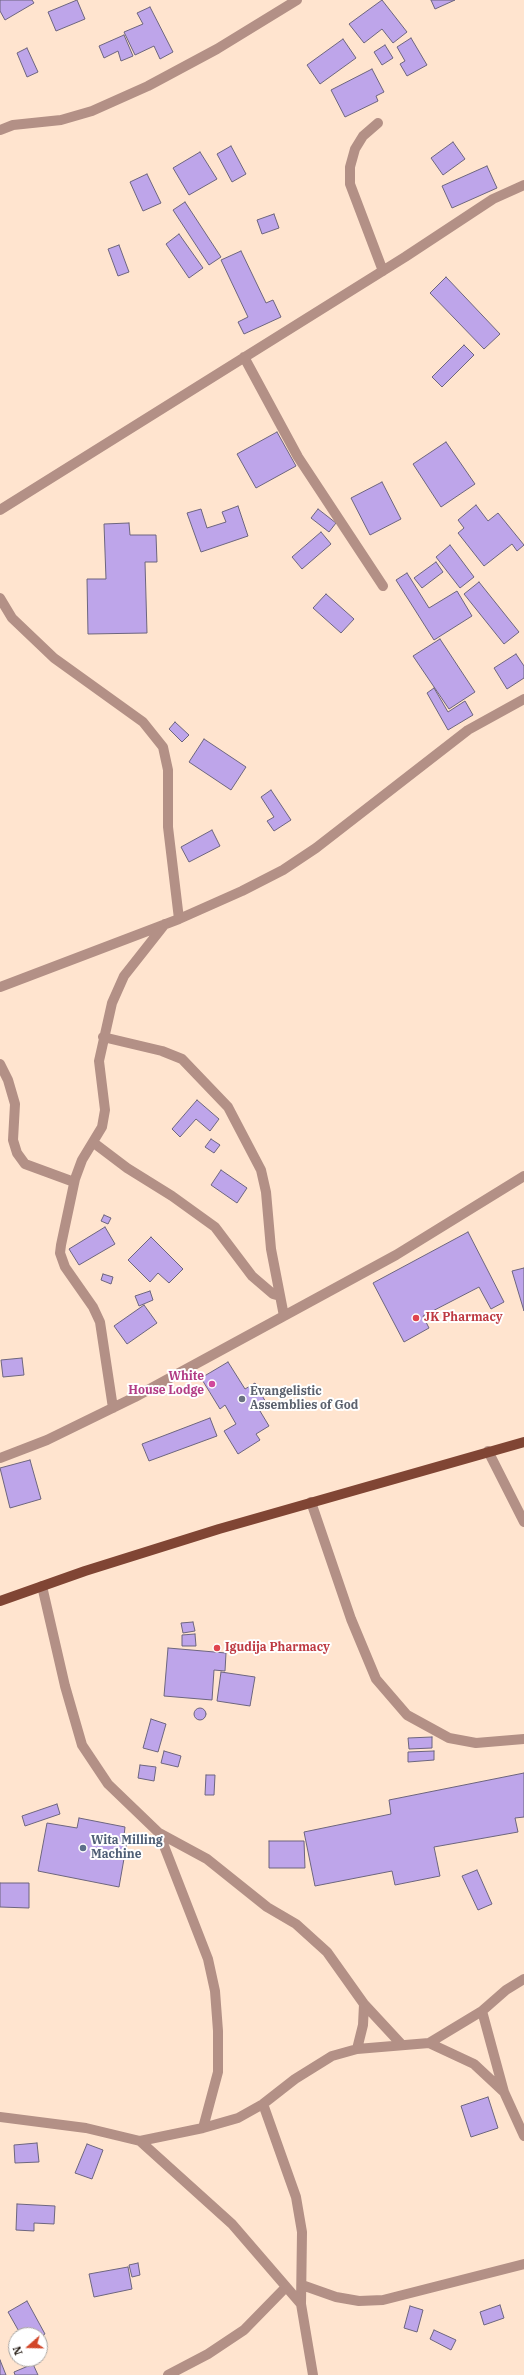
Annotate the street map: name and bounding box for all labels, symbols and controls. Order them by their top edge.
place label: JK Pharmacy [424,1311,503,1325]
marker: JK Pharmacy [411,1313,421,1323]
place label: White House Lodge [128,1370,204,1398]
marker: White House Lodge [207,1379,217,1389]
place label: Evangelistic Assemblies of God [250,1385,358,1413]
marker: Evangelistic Assemblies of God [237,1394,247,1404]
place label: Igudija Pharmacy [225,1641,330,1655]
marker: Igudija Pharmacy [212,1643,222,1653]
place label: Wita Milling Machine [91,1834,163,1862]
marker: Wita Milling Machine [78,1843,88,1853]
north arrow [8,2327,48,2367]
text: N [10,2344,26,2357]

